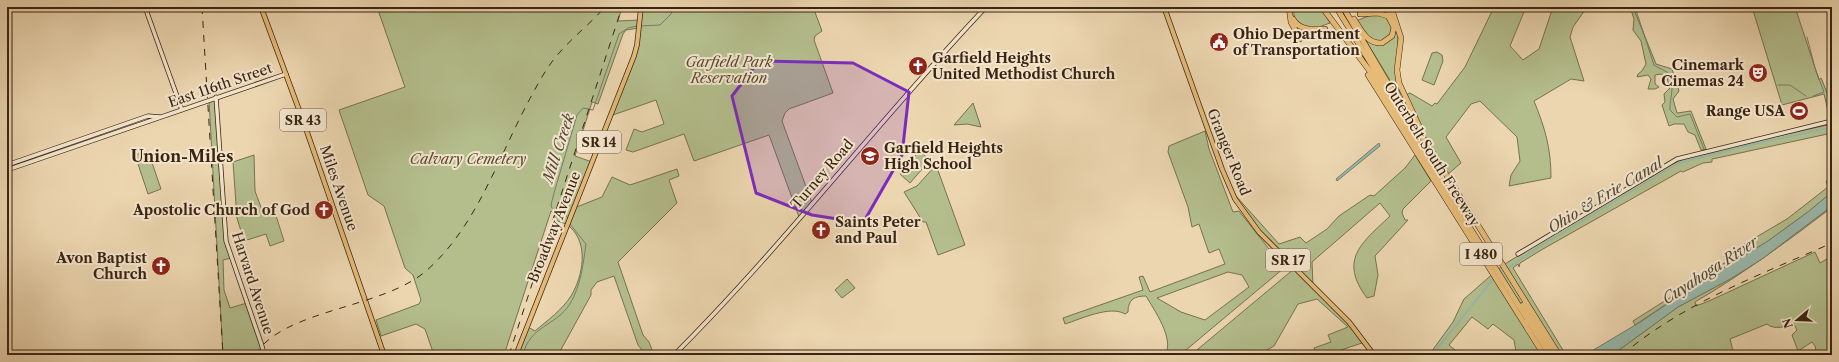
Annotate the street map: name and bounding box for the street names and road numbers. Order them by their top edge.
street label: East 116th Street [166,59,274,111]
street label: Outerbelt South Freeway [1380,78,1484,230]
street label: Granger Road [1203,106,1255,199]
road number: SR 43 [280,109,326,131]
road number: SR 14 [577,131,621,153]
street label: Turney Road [787,135,857,213]
street label: Miles Avenue [316,143,362,233]
street label: Broadway Avenue [523,169,585,285]
street label: Harvard Avenue [228,229,278,337]
road number: I 480 [1460,243,1502,265]
road number: SR 17 [1266,249,1310,271]

